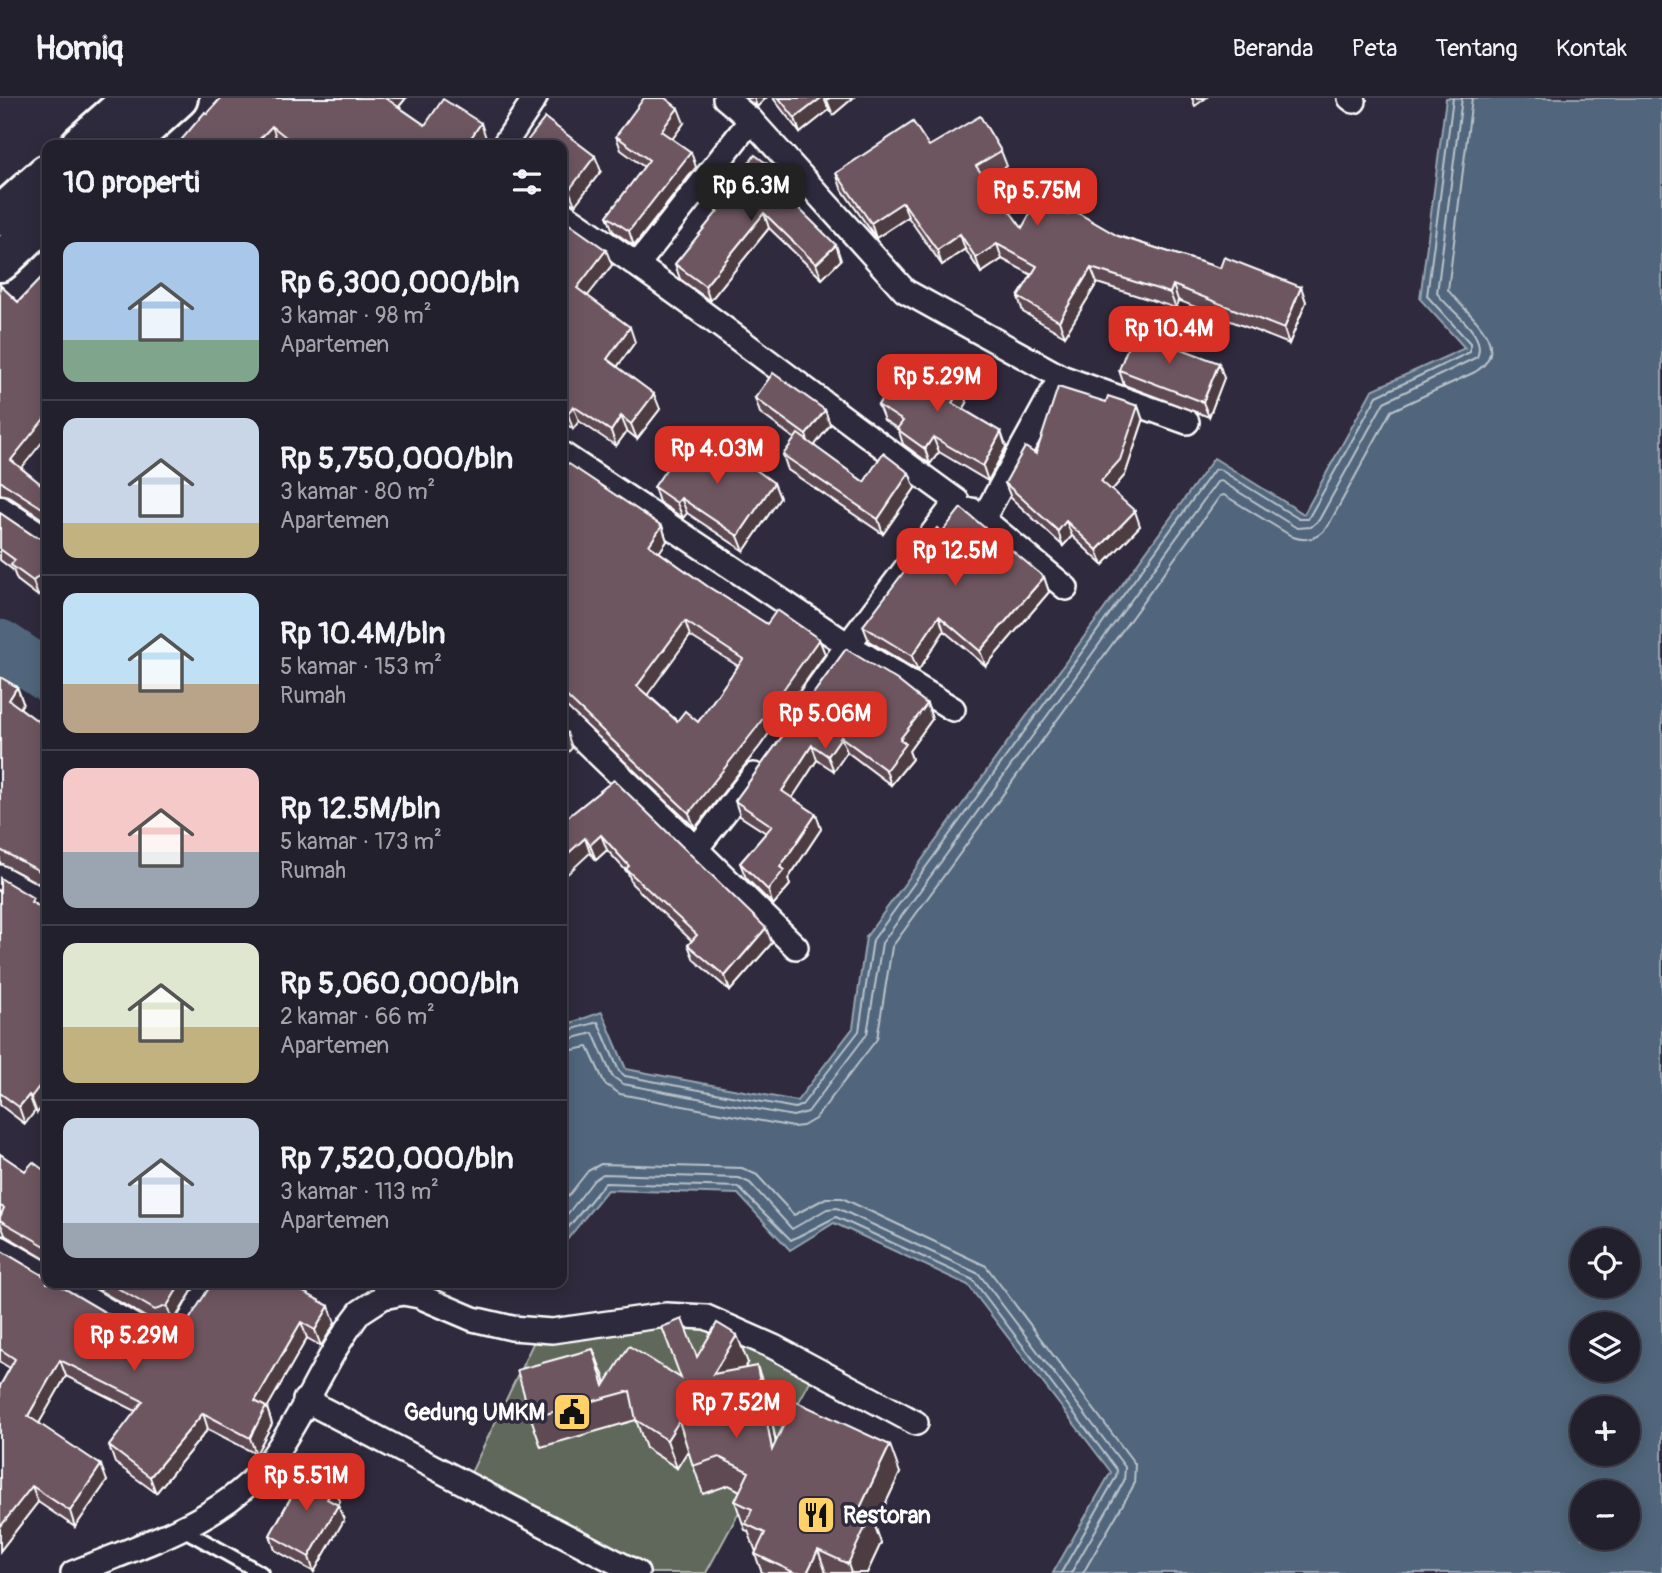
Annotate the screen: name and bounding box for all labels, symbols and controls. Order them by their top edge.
text: Homiq [35,28,123,69]
text: Beranda [1232,34,1313,63]
text: Peta [1351,34,1397,63]
text: Tentang [1435,34,1518,63]
text: Kontak [1556,34,1627,63]
icon: filters [508,163,546,201]
text: 10 properti [63,164,200,201]
pin: Rp 6.3M [686,164,816,223]
pin: Rp 5.75M [965,169,1109,228]
text: Rp 6.3M [713,171,789,200]
text: Rp 5.75M [993,176,1081,205]
text: Rp 6,300,000/bln [280,264,520,301]
icon: home [119,270,203,354]
text: 3 kamar · 98 m² [280,301,432,330]
pin: Rp 10.4M [1097,306,1241,366]
text: Rp 10.4M [1125,314,1213,343]
text: Apartemen [280,330,389,359]
pin: Rp 5.29M [865,354,1009,414]
text: Rp 5.29M [893,362,981,391]
pin: Rp 4.03M [645,426,789,486]
text: Rp 4.03M [671,434,763,463]
text: Rp 5,750,000/bln [280,440,513,477]
icon: home [119,446,203,530]
text: 3 kamar · 80 m² [280,477,435,506]
text: Apartemen [280,506,389,535]
pin: Rp 12.5M [883,528,1027,588]
text: Rp 12.5M [912,536,998,565]
text: Rp 10.4M/bln [280,615,445,652]
icon: home [119,621,203,705]
text: 5 kamar · 153 m² [280,652,442,681]
text: Rumah [280,681,346,710]
pin: Rp 5.06M [753,692,897,751]
text: Rp 5.06M [779,699,871,728]
text: Rp 12.5M/bln [280,790,441,827]
icon: home [119,796,203,880]
text: 5 kamar · 173 m² [280,827,442,856]
text: Rumah [280,856,346,885]
text: Rp 5,060,000/bln [280,965,519,1002]
icon: home [119,971,203,1055]
text: 2 kamar · 66 m² [280,1002,435,1031]
text: Apartemen [280,1031,389,1060]
text: Rp 7,520,000/bln [280,1140,514,1177]
icon: home [119,1146,203,1230]
text: 3 kamar · 113 m² [280,1177,439,1206]
text: Apartemen [280,1206,389,1235]
map controls [1570,1228,1640,1550]
button: locate [1570,1228,1640,1298]
button: layers [1570,1312,1640,1382]
pin: Rp 5.29M [62,1314,206,1373]
text: Rp 5.29M [90,1321,178,1350]
pin: Rp 7.52M [664,1380,808,1440]
text: Rp 7.52M [692,1388,780,1417]
public building icon: Gedung UMKM [551,1391,593,1433]
button: + [1570,1396,1640,1466]
place label: Gedung UMKM [404,1398,545,1427]
pin: Rp 5.51M [234,1454,378,1513]
text: Rp 5.51M [264,1461,348,1490]
button: − [1570,1480,1640,1550]
restaurant icon: Restoran [795,1494,837,1536]
place label: Restoran [843,1501,931,1530]

